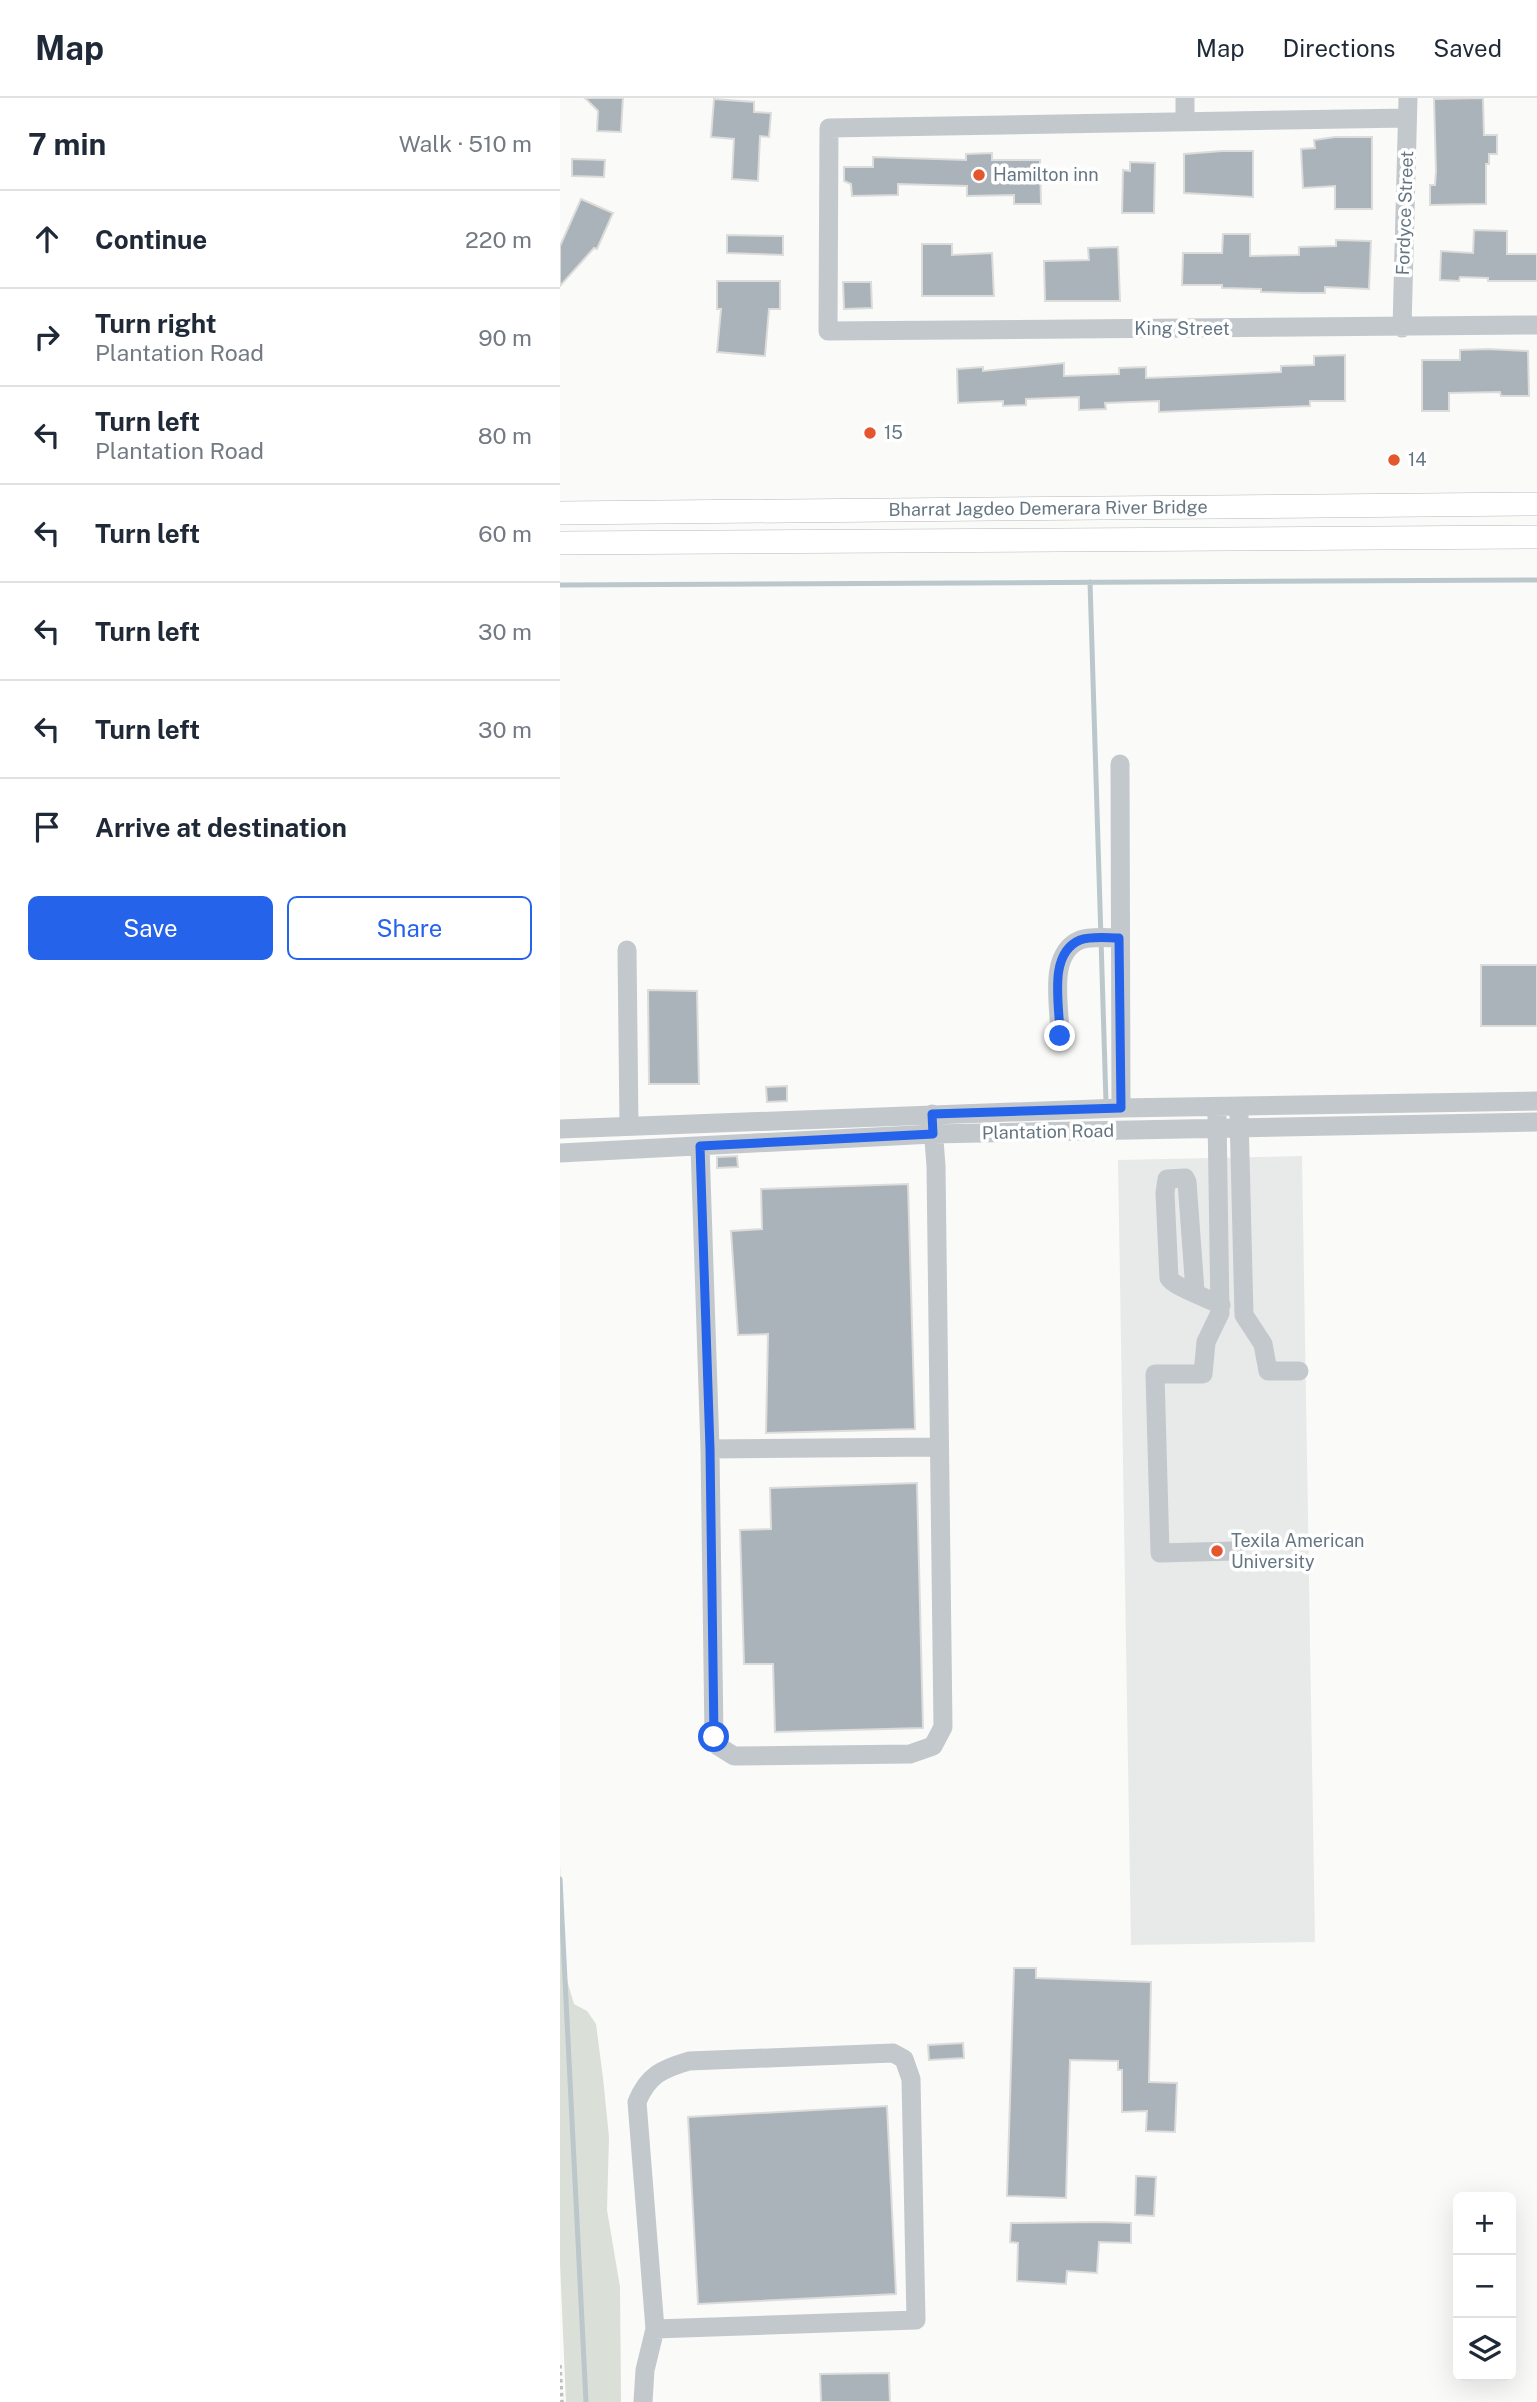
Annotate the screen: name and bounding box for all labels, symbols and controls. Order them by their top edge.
text: Map [35,29,104,67]
text: Map [1196,34,1245,62]
text: Directions [1283,34,1395,62]
text: Saved [1433,34,1502,62]
text: 7 min [28,126,106,162]
text: Walk · 510 m [399,130,532,157]
street label: Fordyce Street [1392,150,1417,276]
place label: Hamilton inn [993,164,1099,185]
marker: Hamilton inn [971,167,987,183]
icon: ahead [28,220,66,258]
text: Continue [95,224,207,255]
text: 220 m [465,226,532,253]
text: Turn right [95,308,217,339]
icon: right [28,318,66,356]
street label: King Street [1134,318,1230,339]
text: 90 m [478,324,532,351]
text: Plantation Road [95,339,264,366]
text: Turn left [95,406,200,437]
icon: left [28,416,66,454]
text: 80 m [478,422,532,449]
place label: 15 [884,422,903,443]
marker: 15 [862,425,878,441]
text: Plantation Road [95,437,264,464]
place label: 14 [1408,449,1427,470]
marker: 14 [1386,452,1402,468]
street label: Bharrat Jagdeo Demerara River Bridge [888,496,1208,520]
icon: left [28,514,66,552]
text: Turn left [95,518,200,549]
text: 60 m [478,520,532,547]
icon: left [28,612,66,650]
text: Turn left [95,616,200,647]
text: 30 m [478,618,532,645]
icon: left [28,710,66,748]
text: Turn left [95,714,200,745]
text: 30 m [478,716,532,743]
icon: arrive [28,808,66,846]
text: Arrive at destination [95,812,347,843]
button: Save [28,896,273,960]
button: Share [287,896,532,960]
route end [1044,1020,1075,1051]
street label: Plantation Road [982,1120,1114,1143]
place label: Texila American University [1231,1530,1364,1572]
marker: Texila American University [1209,1543,1225,1559]
route start [698,1721,729,1752]
map controls [1453,2192,1516,2381]
button: + [1453,2192,1516,2255]
button: − [1453,2255,1516,2318]
button: layers [1453,2318,1516,2381]

